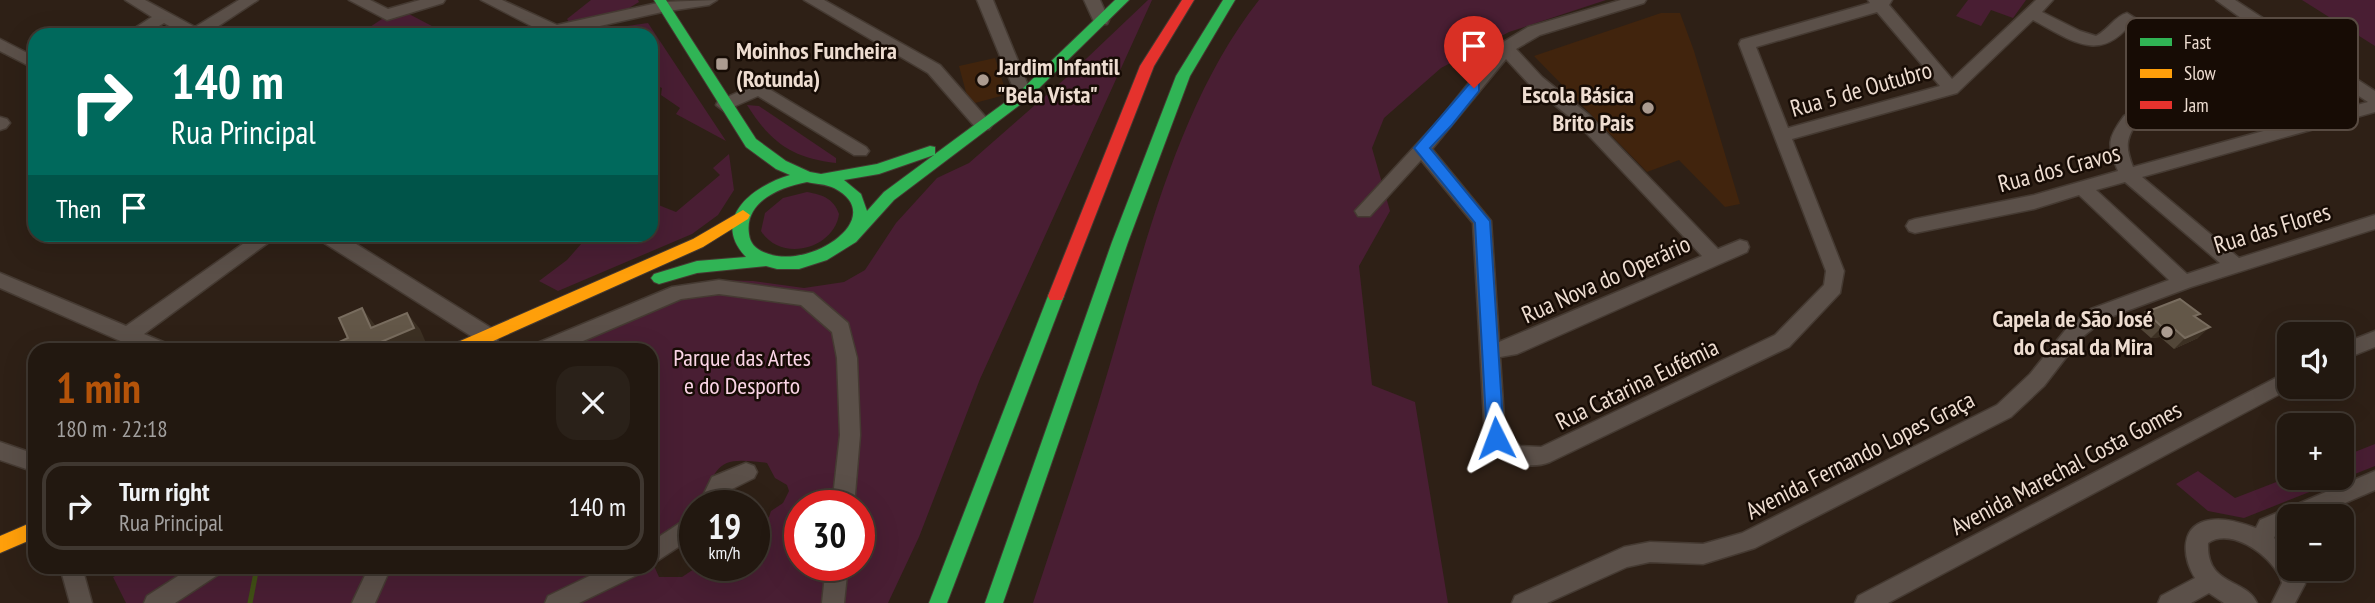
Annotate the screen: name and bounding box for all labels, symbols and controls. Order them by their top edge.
pin [1444,16,1504,88]
legend [2126,18,2358,130]
icon: arrive [1455,27,1493,65]
text: Fast [2184,30,2212,54]
place label: Moinhos Funcheira (Rotunda) [736,35,897,94]
text: 140 m [171,49,284,113]
place label: Jardim Infantil "Bela Vista" [996,51,1120,110]
street label: Rua 5 de Outubro [1787,54,1935,124]
icon: right [56,56,147,147]
marker: Moinhos Funcheira (Rotunda) [714,56,730,72]
text: Slow [2184,61,2217,85]
marker: Jardim Infantil "Bela Vista" [975,72,991,88]
place label: Escola Básica Brito Pais [1522,79,1634,138]
text: Jam [2183,93,2209,117]
marker: Escola Básica Brito Pais [1640,100,1656,116]
text: Rua Principal [171,111,316,153]
street label: Rua dos Cravos [1995,137,2123,199]
icon: arrive [115,189,153,227]
text: Then [56,192,101,225]
street label: Rua das Flores [2210,196,2334,260]
street label: Rua Nova do Operário [1517,228,1695,330]
place label: Capela de São José do Casal da Mira [1992,303,2153,362]
map controls [2277,322,2354,581]
button: sound [2277,322,2354,399]
marker: Capela de São José do Casal da Mira [2159,324,2175,340]
street label: Rua Catarina Eufémia [1551,331,1723,437]
park label: Parque das Artes e do Desporto [673,342,811,401]
text: 1 min [56,360,141,415]
button: close [556,366,630,440]
street label: Avenida Fernando Lopes Graça [1740,384,1980,526]
street label: Avenida Marechal Costa Gomes [1945,394,2187,542]
position arrow [1459,401,1533,475]
button: + [2277,413,2354,490]
text: 180 m · 22:18 [56,414,168,443]
text: Turn right [119,475,210,508]
icon: right [60,487,98,525]
text: 140 m [568,490,626,523]
speed limit sign: 30 [784,490,875,581]
text: 19 [708,503,741,549]
button: − [2277,504,2354,581]
text: Rua Principal [119,508,223,537]
text: km/h [709,541,740,564]

